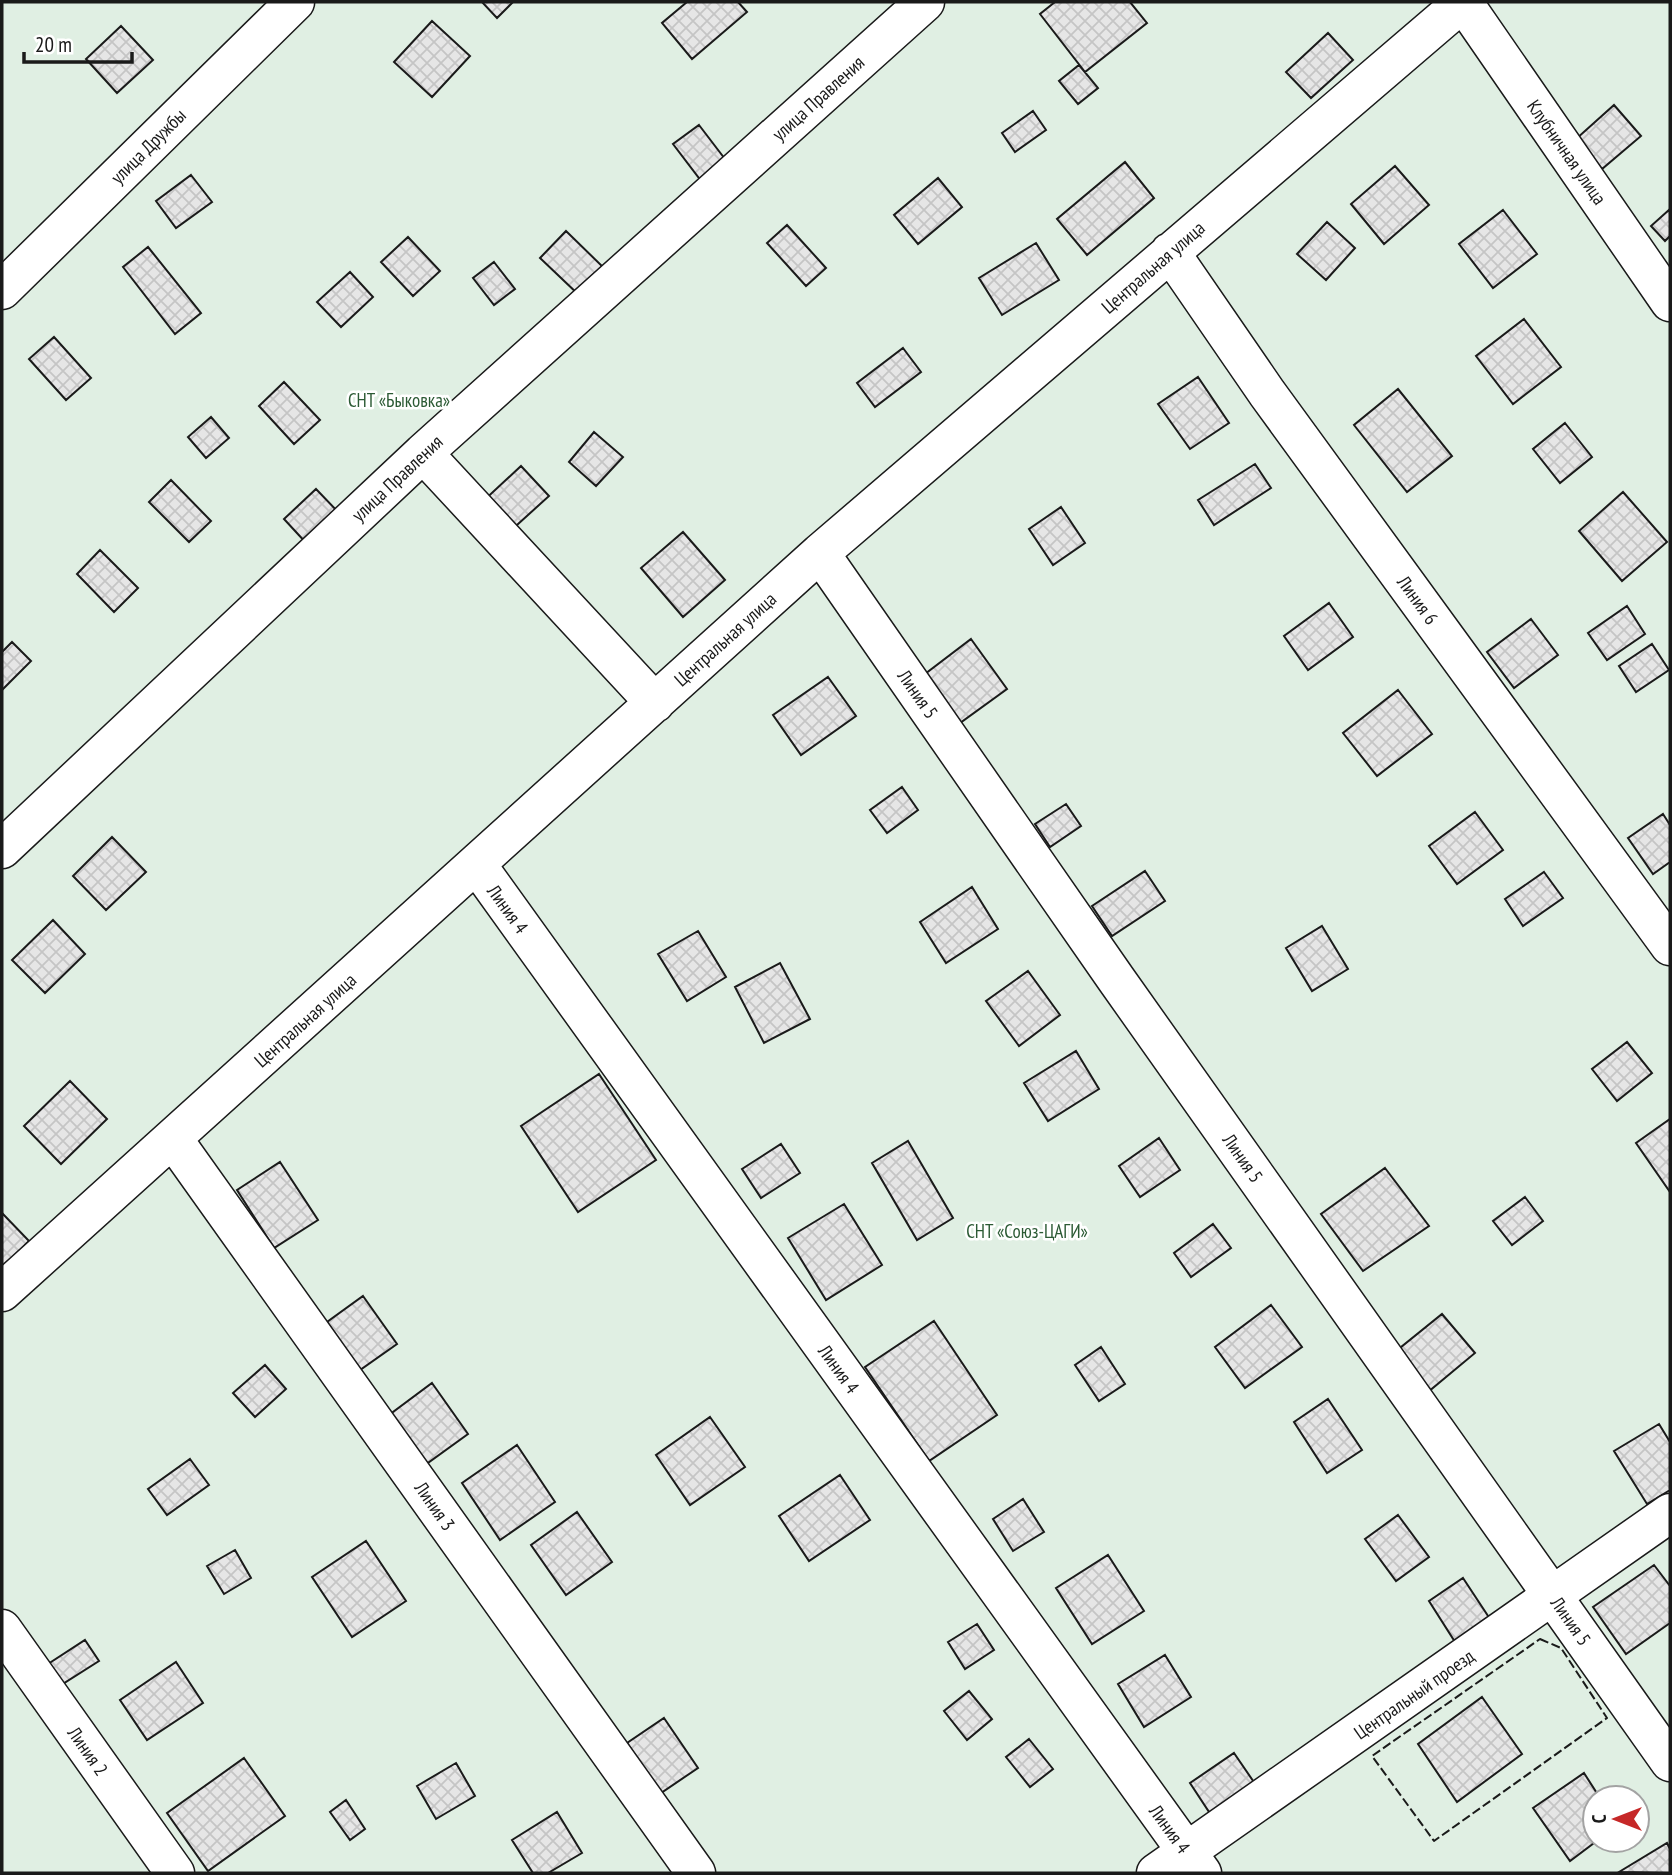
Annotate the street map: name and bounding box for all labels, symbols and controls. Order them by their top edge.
scale bar [24,21,133,65]
text: 20 m [35,31,72,58]
street label: улица Правления [767,50,869,146]
street label: Клубничная улица [1522,95,1612,209]
street label: улица Дружбы [105,103,191,189]
street label: Центральная улица [1096,216,1210,318]
park label: СНТ «Быковка» [348,388,450,412]
street label: улица Правления [346,430,448,526]
street label: Линия 6 [1392,570,1444,629]
street label: Центральная улица [669,587,781,691]
street label: Линия 5 [892,664,943,723]
street label: Линия 4 [482,879,534,938]
street label: Центральная улица [249,968,361,1072]
street label: Линия 5 [1217,1128,1268,1187]
park label: СНТ «Союз-ЦАГИ» [966,1219,1088,1243]
street label: Линия 4 [813,1339,865,1398]
street label: Линия 3 [409,1476,460,1535]
street label: Линия 5 [1545,1591,1596,1650]
street label: Центральный проезд [1349,1643,1479,1744]
street label: Линия 2 [62,1721,113,1780]
north arrow [1581,1784,1651,1854]
street label: Линия 4 [1144,1799,1196,1858]
text: С [1587,1814,1611,1823]

